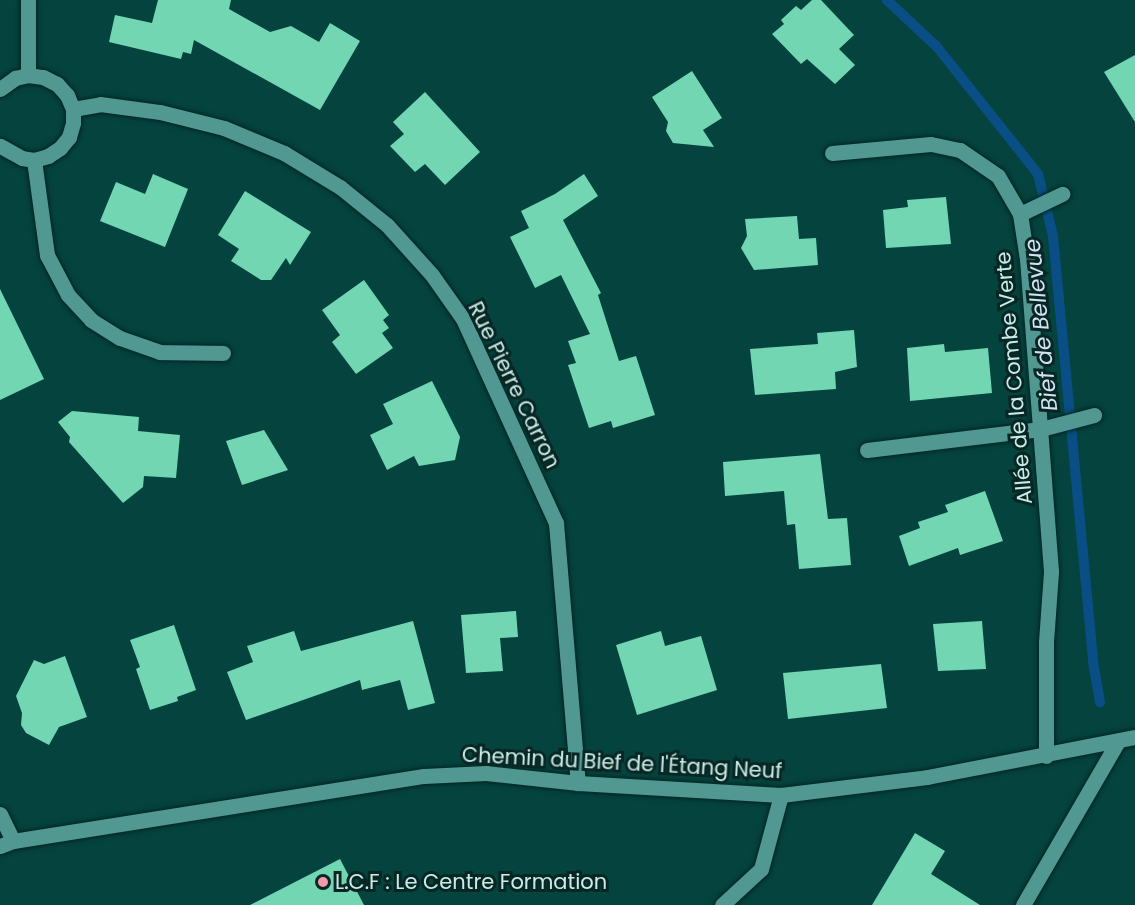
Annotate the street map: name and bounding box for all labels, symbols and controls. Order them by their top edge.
water label: Bief de Bellevue [1019,238,1063,412]
street label: Allée de la Combe Verte [990,251,1038,505]
street label: Rue Pierre Carron [463,297,565,473]
street label: Chemin du Bief de l'Étang Neuf [461,742,783,784]
place label: L.C.F : Le Centre Formation [335,869,607,895]
marker: L.C.F : Le Centre Formation [316,875,330,889]

